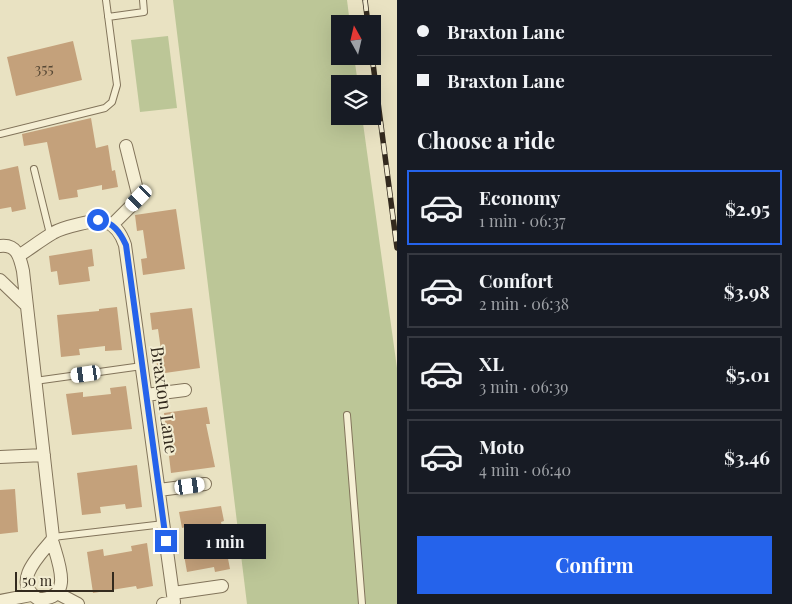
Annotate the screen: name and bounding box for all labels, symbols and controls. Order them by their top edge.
north arrow [331,15,381,65]
map controls [331,15,381,125]
text: Braxton Lane [447,18,565,44]
house number: 355 [34,58,54,78]
text: Braxton Lane [447,67,565,93]
button: layers [331,75,381,125]
text: Choose a ride [417,125,555,155]
car [123,182,154,214]
text: Economy [479,184,560,210]
icon: car [419,185,464,230]
text: $2.95 [725,195,770,221]
route start [87,209,109,231]
text: 1 min · 06:37 [479,210,565,231]
text: Comfort [479,267,553,293]
icon: car [419,268,464,313]
text: $3.98 [724,278,770,304]
text: 2 min · 06:38 [479,293,569,314]
street label: Braxton Lane [146,345,184,455]
text: XL [479,350,504,376]
icon: car [419,351,464,396]
text: $5.01 [726,361,770,387]
car [70,364,101,384]
text: 3 min · 06:39 [479,376,568,397]
text: Moto [479,433,524,459]
icon: car [419,434,464,479]
text: $3.46 [724,444,770,470]
text: 4 min · 06:40 [479,459,571,480]
car [174,476,205,496]
callout: 1 min [184,524,266,558]
route end [155,530,177,552]
text: 1 min [205,531,245,552]
button: Confirm [417,536,772,594]
scale bar [15,569,114,592]
text: 50 m [22,571,52,590]

